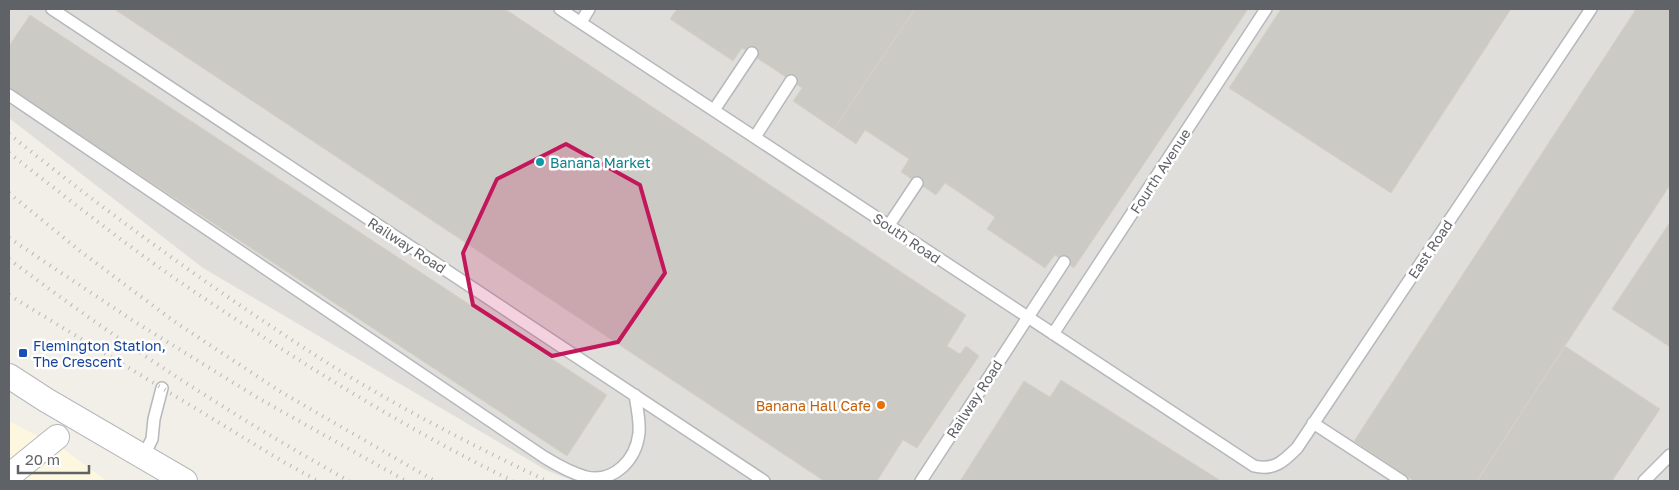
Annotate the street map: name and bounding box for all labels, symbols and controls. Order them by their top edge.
street label: Fourth Avenue [1126,125,1194,217]
place label: Banana Market [550,154,651,171]
marker: Banana Market [534,156,546,168]
street label: South Road [870,209,944,267]
street label: Railway Road [365,213,449,277]
street label: East Road [1404,216,1456,282]
place label: Flemington Station, The Crescent [33,337,166,370]
marker: Flemington Station, The Crescent [17,347,29,359]
street label: Railway Road [942,357,1006,441]
place label: Banana Hall Cafe [756,397,871,414]
marker: Banana Hall Cafe [875,399,887,411]
scale bar [18,442,89,474]
text: 20 m [25,450,60,468]

